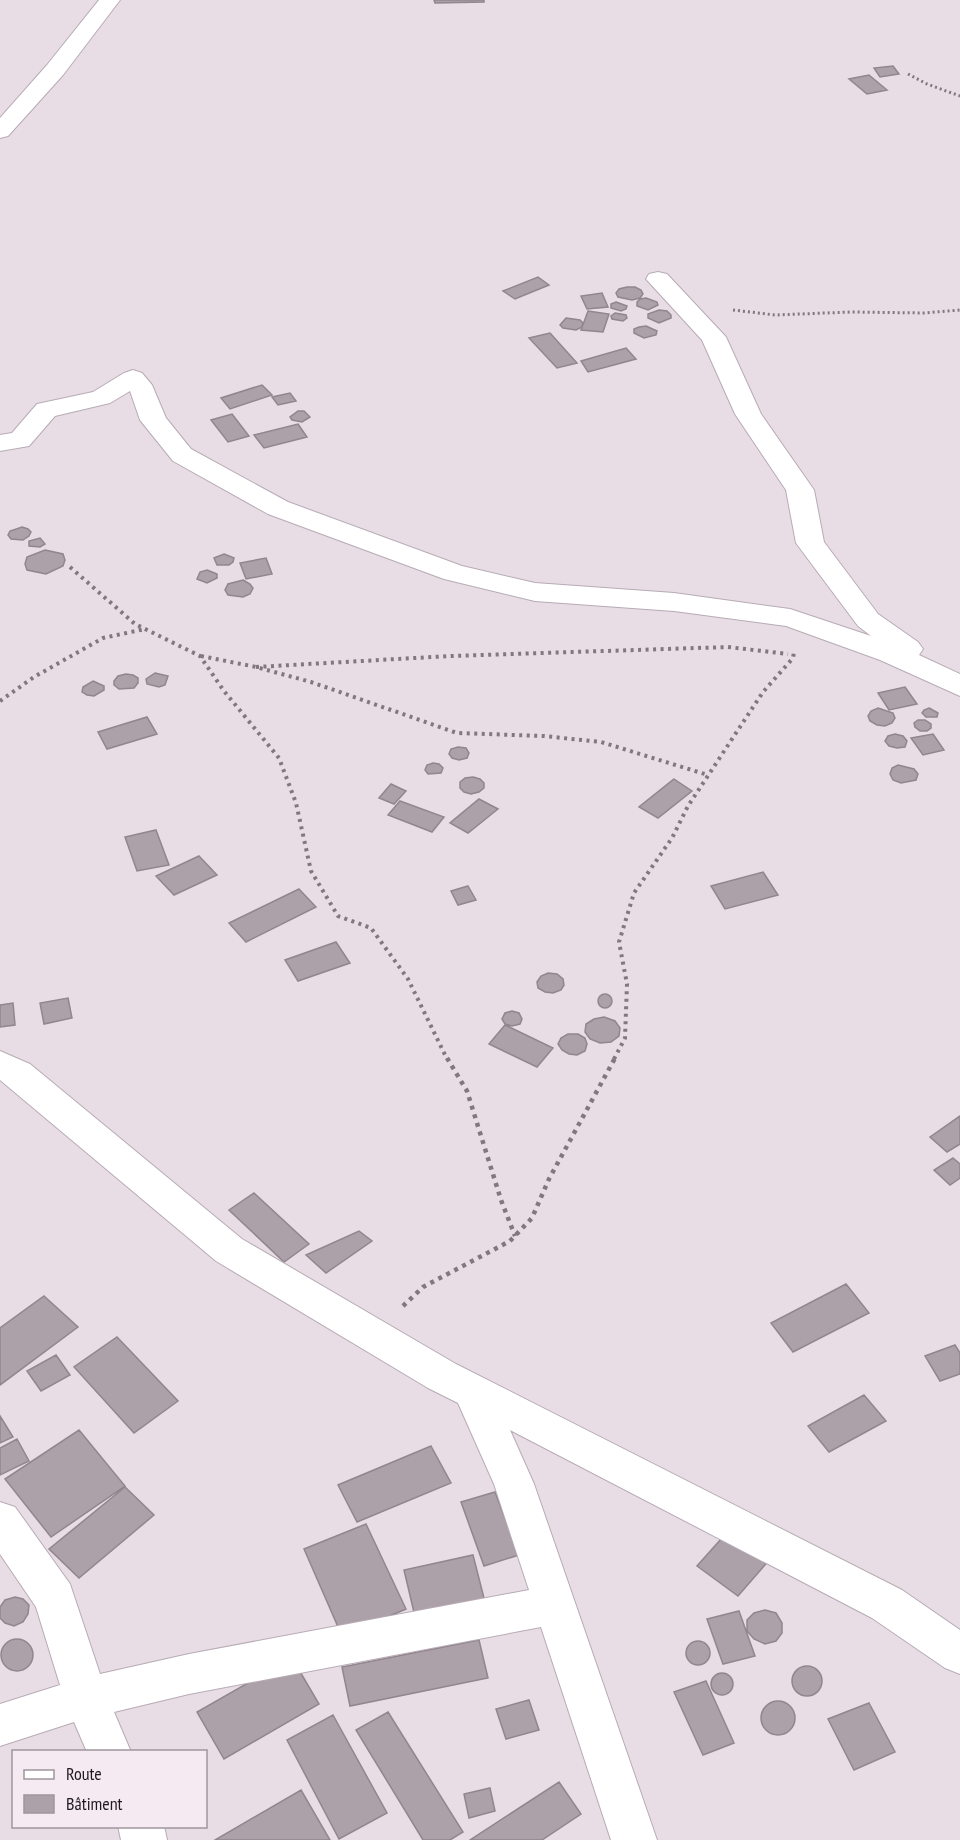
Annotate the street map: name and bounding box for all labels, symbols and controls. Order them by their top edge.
legend [12,1750,207,1828]
text: Route [66,1762,102,1785]
text: Bâtiment [66,1792,123,1815]

